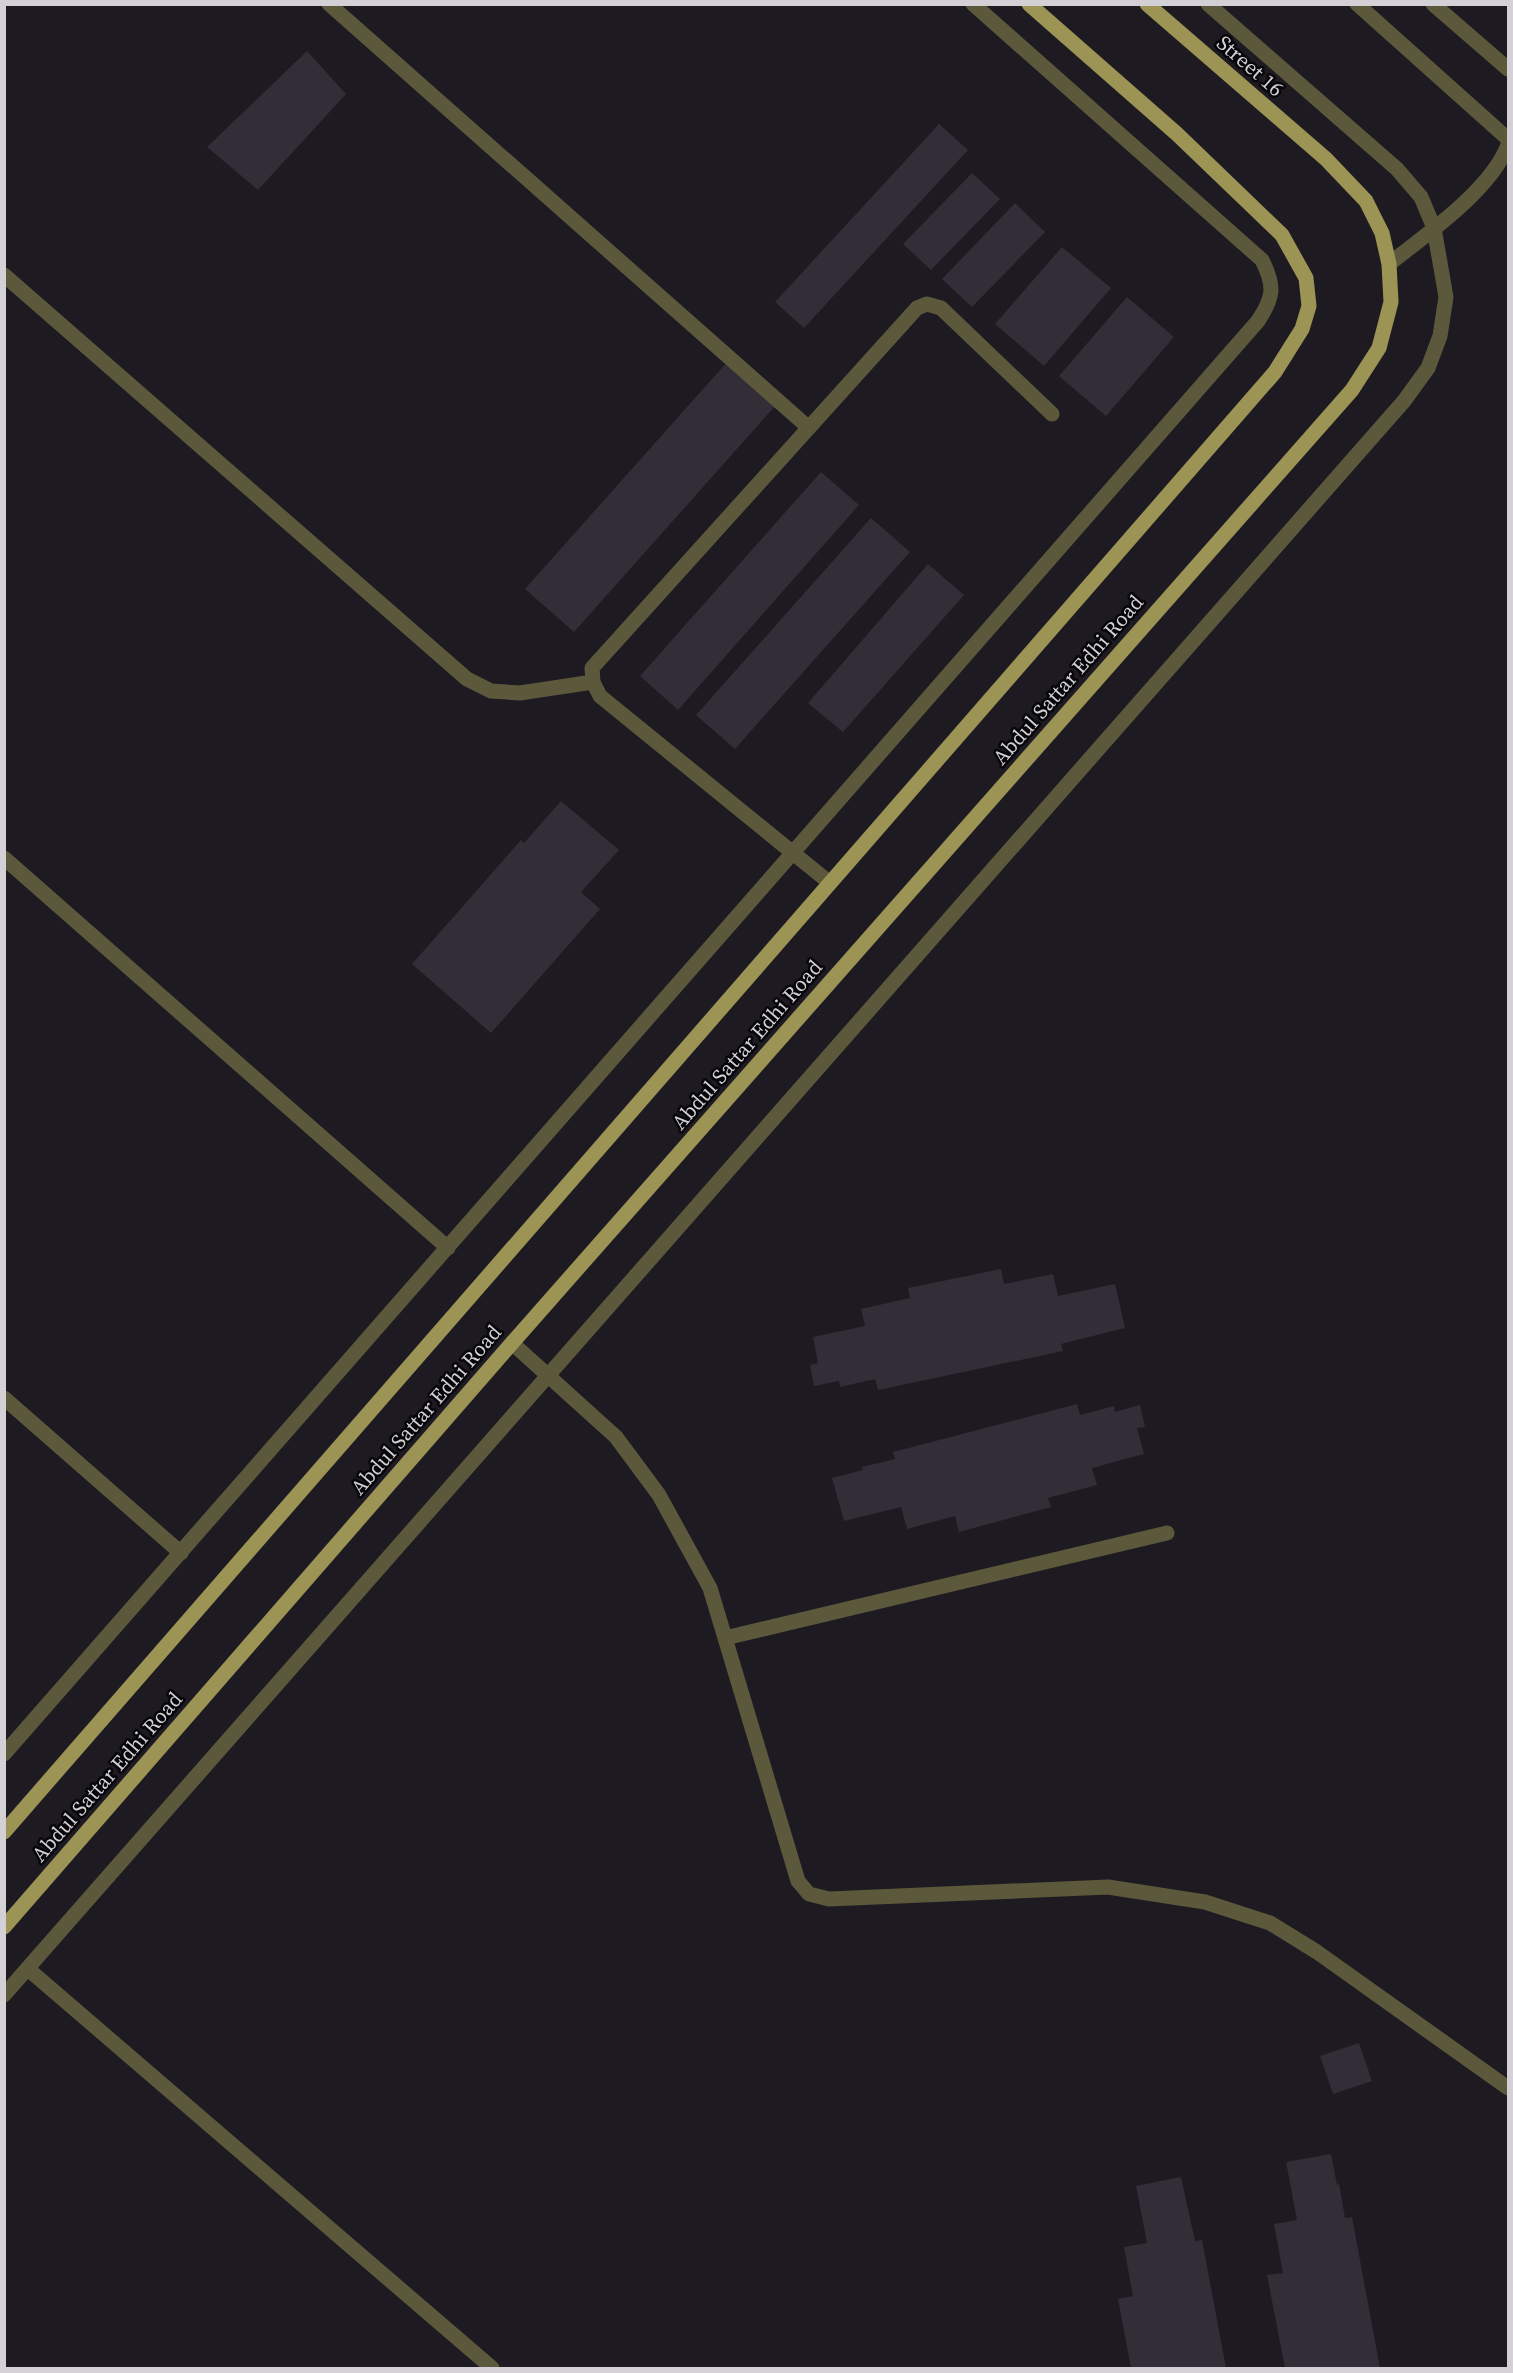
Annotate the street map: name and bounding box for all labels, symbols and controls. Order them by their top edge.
street label: Street 16 [1211,28,1290,103]
street label: Abdul Sattar Edhi Road [986,588,1150,771]
street label: Abdul Sattar Edhi Road [665,953,829,1136]
street label: Abdul Sattar Edhi Road [344,1318,508,1501]
street label: Abdul Sattar Edhi Road [25,1685,189,1868]

